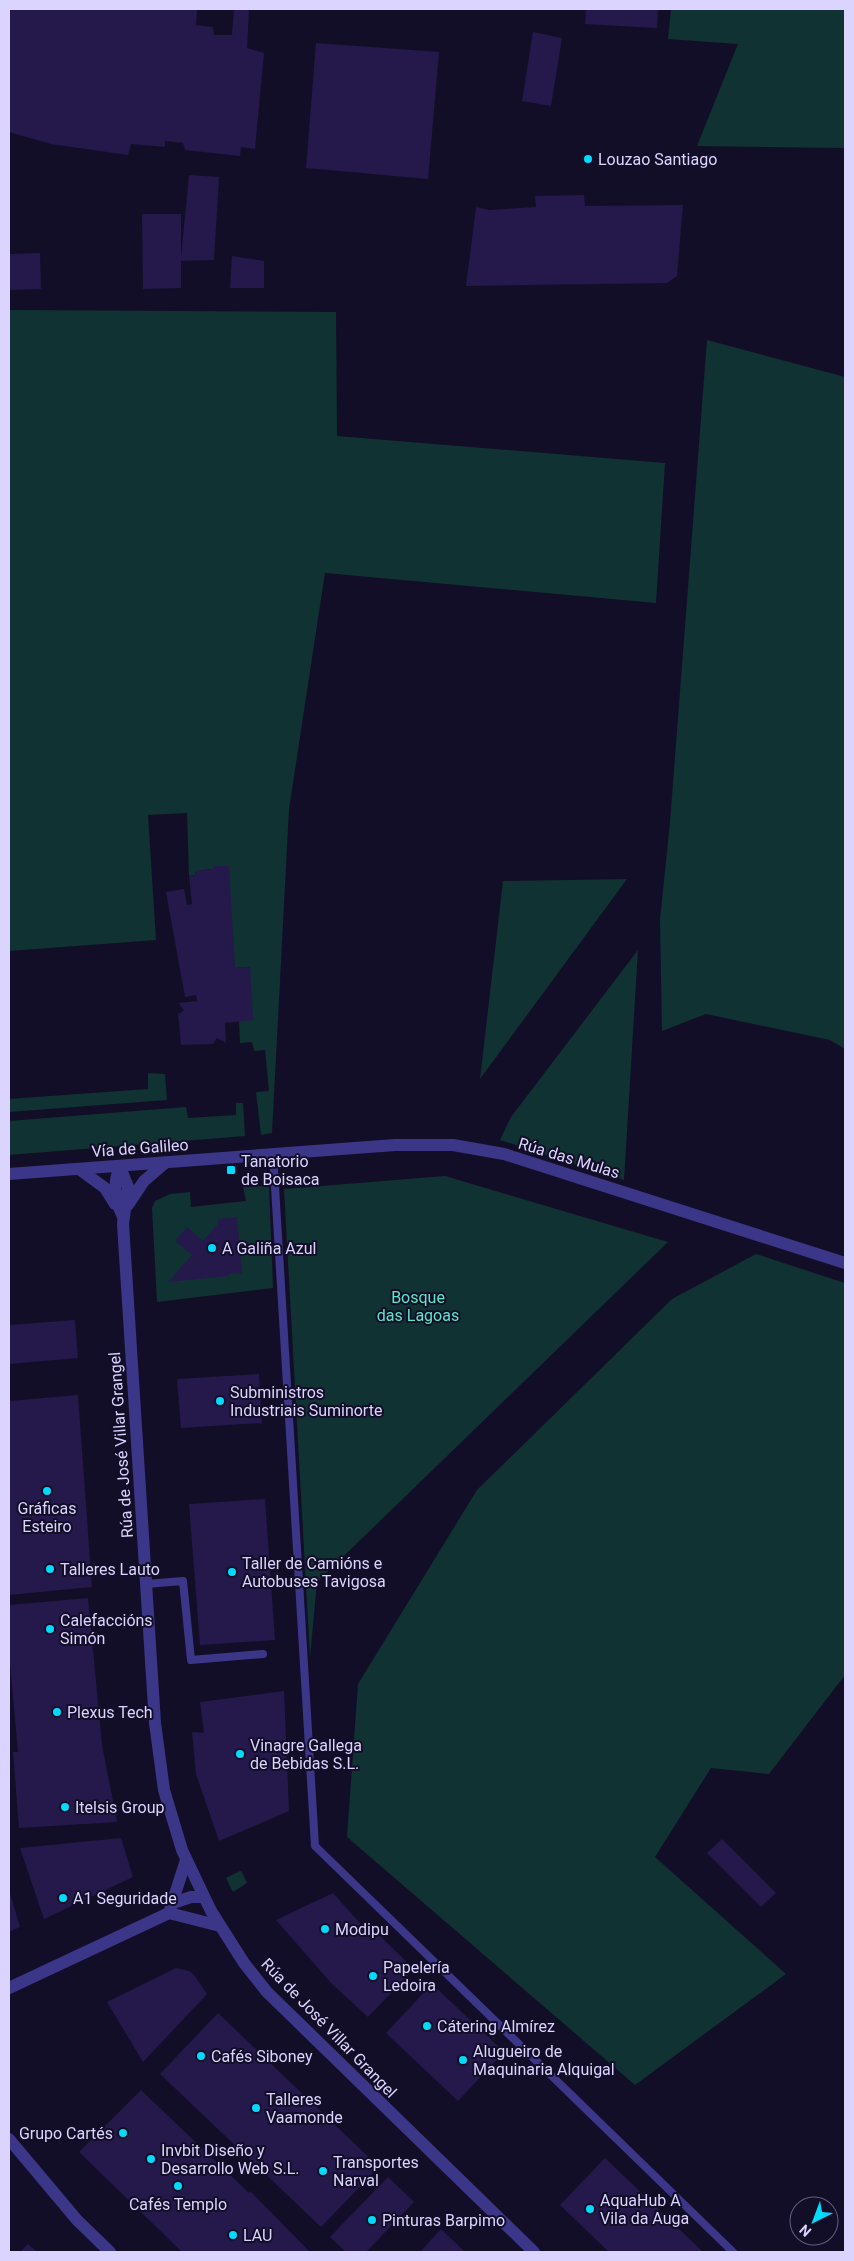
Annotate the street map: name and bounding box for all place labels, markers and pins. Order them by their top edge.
place label: Louzao Santiago [598,150,717,169]
marker: Louzao Santiago [582,153,594,165]
place label: Tanatorio de Boisaca [241,1152,320,1189]
marker: Tanatorio de Boisaca [225,1164,237,1176]
place label: A Galiña Azul [222,1239,316,1258]
marker: A Galiña Azul [206,1242,218,1254]
place label: Subministros Industriais Suminorte [230,1383,382,1420]
marker: Subministros Industriais Suminorte [214,1395,226,1407]
marker: Gráficas Esteiro [41,1485,53,1497]
place label: Gráficas Esteiro [18,1499,76,1536]
place label: Taller de Camións e Autobuses Tavigosa [242,1554,386,1591]
place label: Talleres Lauto [60,1560,160,1579]
marker: Talleres Lauto [44,1563,56,1575]
marker: Taller de Camións e Autobuses Tavigosa [226,1566,238,1578]
place label: Calefaccións Simón [60,1611,153,1648]
marker: Calefaccións Simón [44,1623,56,1635]
place label: Plexus Tech [67,1703,153,1722]
marker: Plexus Tech [51,1706,63,1718]
place label: Vinagre Gallega de Bebidas S.L. [250,1736,362,1773]
marker: Vinagre Gallega de Bebidas S.L. [234,1748,246,1760]
place label: Itelsis Group [75,1798,164,1817]
marker: Itelsis Group [59,1801,71,1813]
place label: A1 Seguridade [73,1889,177,1908]
marker: A1 Seguridade [57,1892,69,1904]
place label: Modipu [335,1920,389,1939]
marker: Modipu [319,1923,331,1935]
place label: Papelería Ledoira [383,1958,450,1995]
marker: Papelería Ledoira [367,1970,379,1982]
place label: Cátering Almírez [437,2017,555,2036]
marker: Cátering Almírez [421,2020,433,2032]
place label: Alugueiro de Maquinaria Alquigal [473,2042,615,2079]
place label: Cafés Siboney [211,2047,313,2066]
marker: Cafés Siboney [195,2050,207,2062]
marker: Alugueiro de Maquinaria Alquigal [457,2054,469,2066]
place label: Talleres Vaamonde [266,2090,343,2127]
marker: Talleres Vaamonde [250,2102,262,2114]
place label: Grupo Cartés [19,2124,113,2143]
marker: Grupo Cartés [117,2127,129,2139]
place label: Invbit Diseño y Desarrollo Web S.L. [161,2141,300,2178]
marker: Invbit Diseño y Desarrollo Web S.L. [145,2153,157,2165]
place label: Transportes Narval [333,2153,419,2190]
marker: Transportes Narval [317,2165,329,2177]
marker: Cafés Templo [172,2180,184,2192]
place label: AquaHub A Vila da Auga [600,2191,689,2228]
place label: Cafés Templo [129,2195,227,2214]
marker: AquaHub A Vila da Auga [584,2203,596,2215]
place label: Pinturas Barpimo [382,2211,505,2230]
marker: Pinturas Barpimo [366,2214,378,2226]
place label: LAU [243,2226,272,2245]
marker: LAU [227,2229,239,2241]

